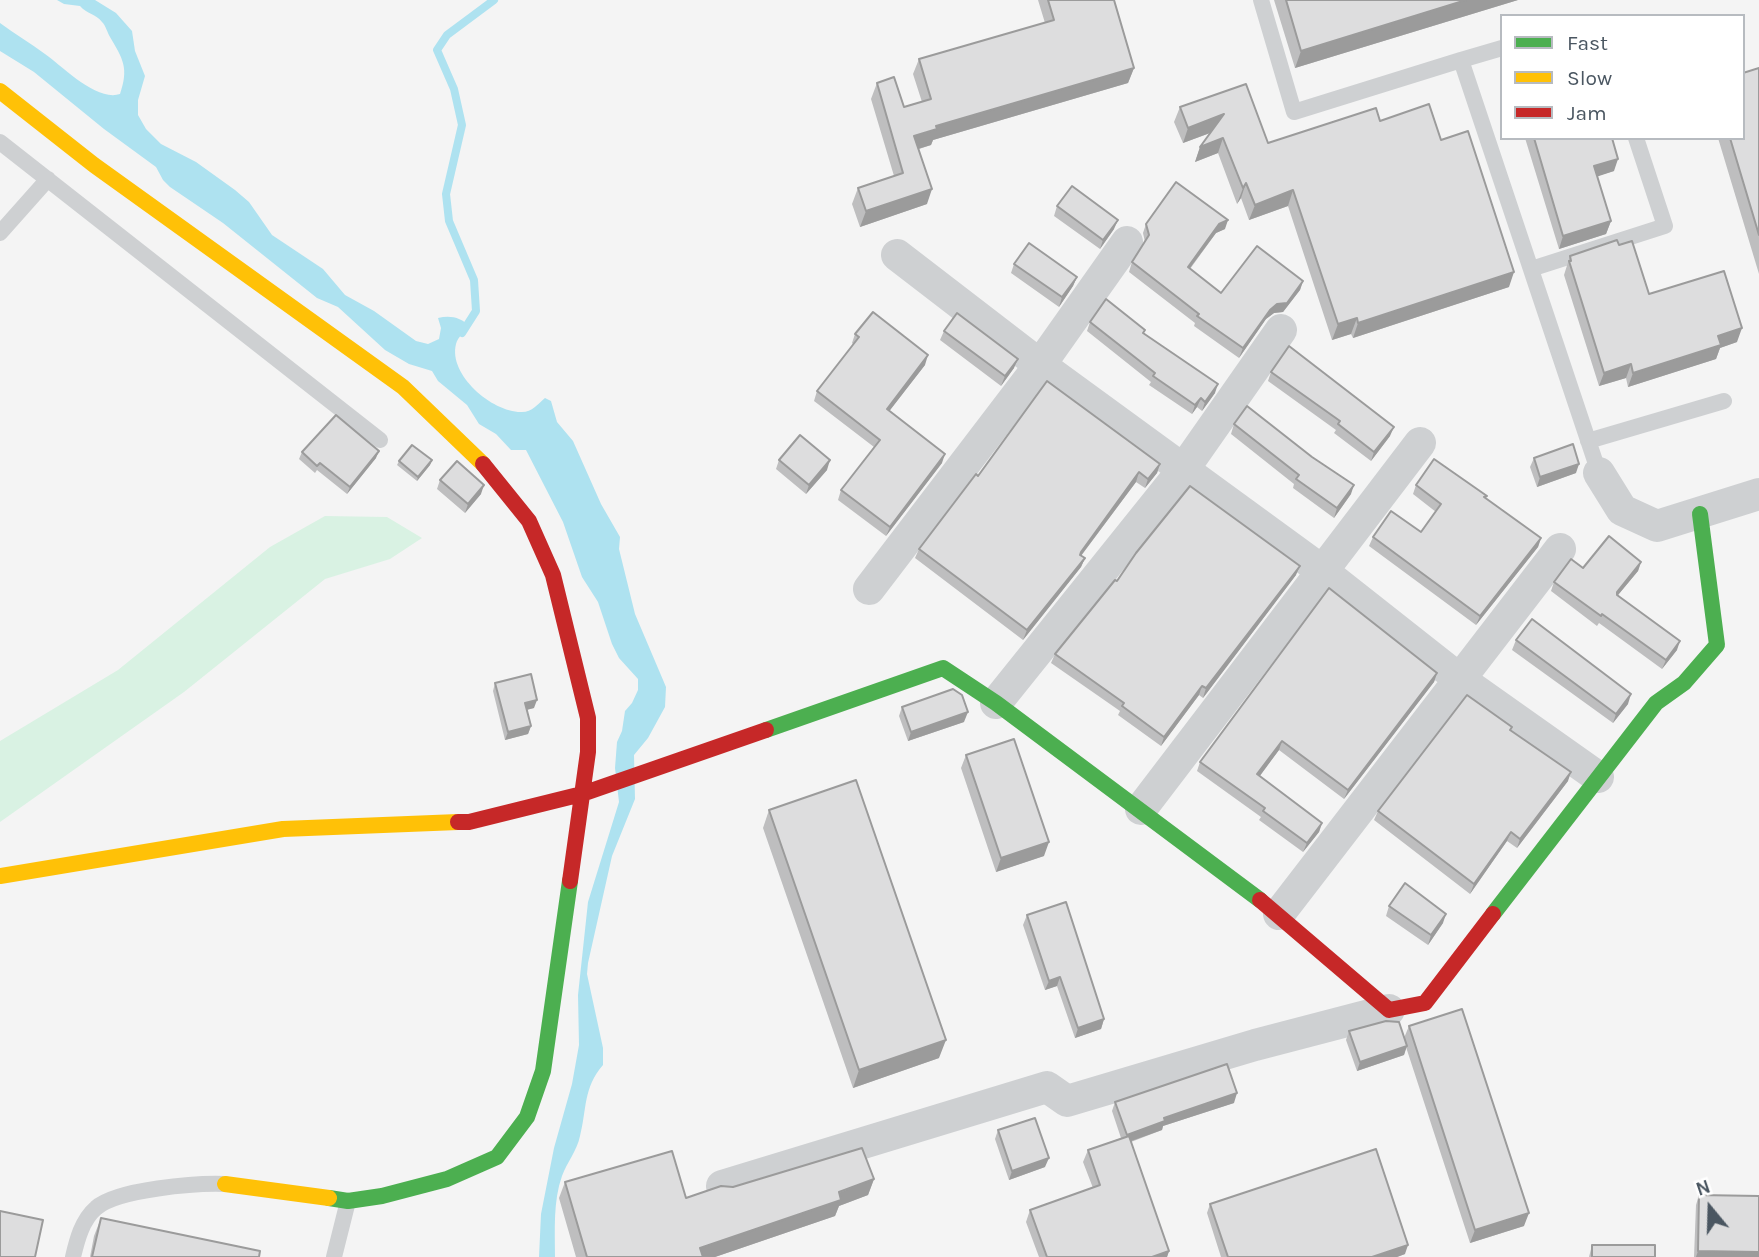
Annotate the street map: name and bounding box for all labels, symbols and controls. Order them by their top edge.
legend [1500,14,1745,140]
text: Fast [1567,31,1608,55]
text: Slow [1567,66,1612,90]
text: Jam [1567,101,1607,125]
north arrow [1675,1173,1745,1243]
text: N [1693,1176,1713,1201]

